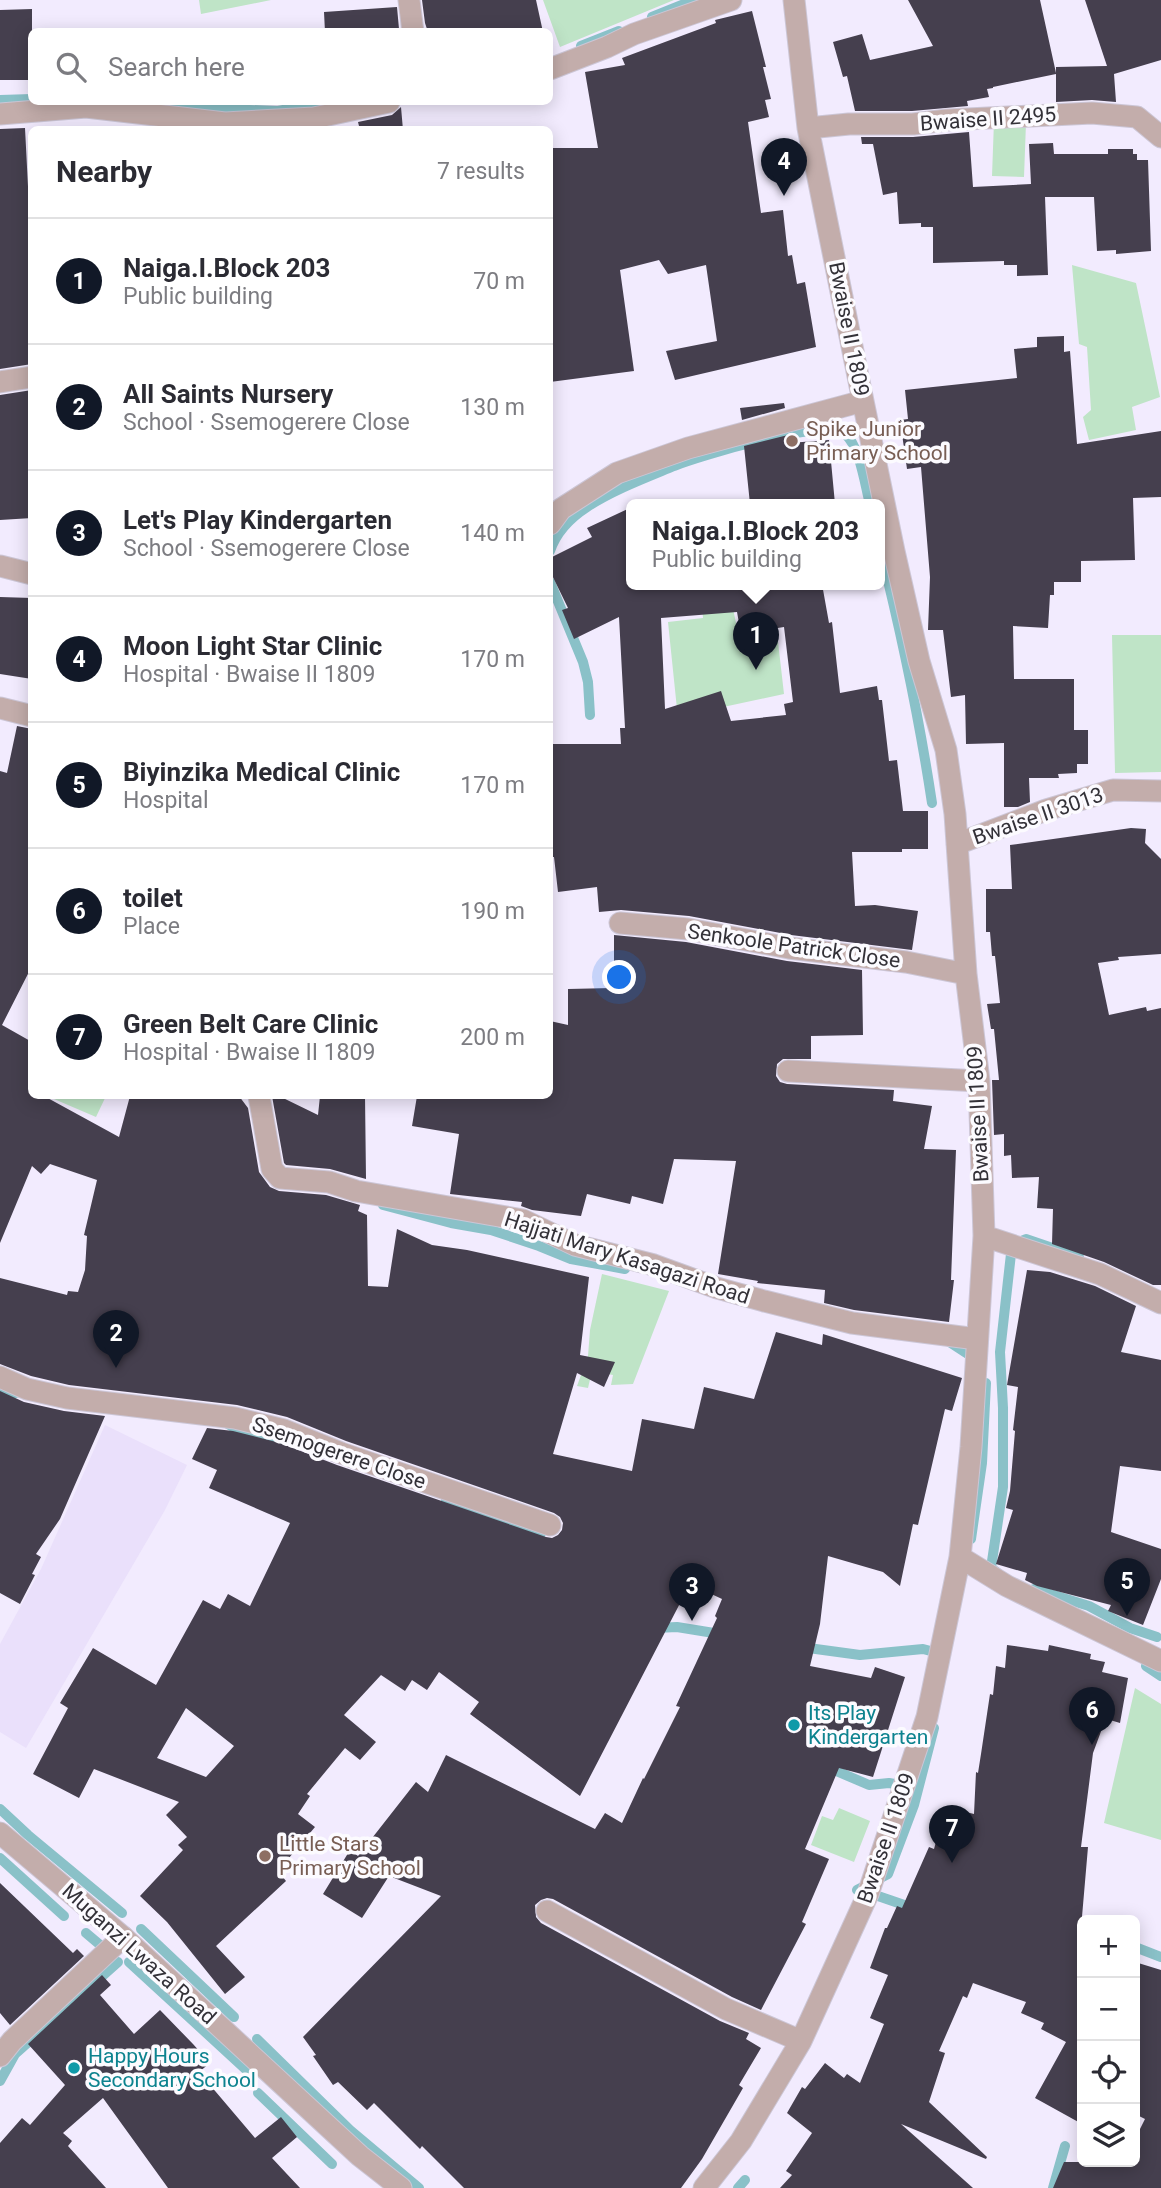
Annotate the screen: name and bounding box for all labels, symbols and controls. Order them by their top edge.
search box [28,28,553,105]
icon: search [52,48,90,86]
text: Search here [108,52,245,82]
street label: Bwaise II 2495 [919,102,1057,136]
pin: 4 [761,138,807,196]
text: Nearby [56,154,152,189]
text: 7 results [437,158,525,185]
text: Naiga.I.Block 203 [123,253,330,283]
street label: Bwaise II 1809 [824,260,874,398]
text: 1 [72,268,86,295]
text: 70 m [473,268,525,295]
text: Public building [123,283,273,310]
text: All Saints Nursery [123,379,333,409]
text: 2 [72,394,86,421]
text: 130 m [460,394,525,421]
text: School · Ssemogerere Close [123,409,410,436]
place label: Spike Junior Primary School [806,417,948,465]
marker: Spike Junior Primary School [784,433,800,449]
popup [626,499,885,590]
text: Let's Play Kindergarten [123,505,392,535]
text: Naiga.I.Block 203 [652,516,859,546]
text: 3 [72,520,86,547]
text: 140 m [460,520,525,547]
text: School · Ssemogerere Close [123,535,410,562]
text: Public building [652,546,802,573]
pin: 1 [733,612,779,670]
text: Moon Light Star Clinic [123,631,382,661]
text: 4 [72,646,86,673]
text: 170 m [460,646,525,673]
text: Hospital · Bwaise II 1809 [123,661,375,688]
text: Biyinzika Medical Clinic [123,757,400,787]
text: 5 [72,772,86,799]
text: 170 m [460,772,525,799]
street label: Bwaise II 3013 [970,782,1106,850]
text: Hospital [123,787,209,814]
text: toilet [123,883,183,913]
text: 6 [72,898,86,925]
text: 190 m [460,898,525,925]
text: Place [123,913,180,940]
street label: Senkoole Patrick Close [686,919,902,973]
your location [602,960,636,994]
text: Green Belt Care Clinic [123,1009,378,1039]
text: 7 [72,1024,86,1051]
text: 200 m [460,1024,525,1051]
text: Hospital · Bwaise II 1809 [123,1039,375,1066]
street label: Bwaise II 1809 [962,1045,994,1183]
street label: Hajjati Mary Kasagazi Road [501,1207,753,1309]
pin: 2 [93,1310,139,1368]
street label: Ssemogerere Close [249,1412,429,1494]
pin: 5 [1104,1558,1150,1616]
pin: 3 [669,1563,715,1621]
pin: 6 [1069,1687,1115,1745]
place label: Its Play Kindergarten [808,1701,928,1749]
marker: Its Play Kindergarten [786,1717,802,1733]
street label: Bwaise II 1809 [852,1770,920,1906]
pin: 7 [929,1805,975,1863]
place label: Little Stars Primary School [279,1832,421,1880]
marker: Little Stars Primary School [257,1848,273,1864]
street label: Muganzi Lwaza Road [57,1879,221,2029]
map controls [1077,1915,1140,2167]
button: + [1077,1915,1140,1978]
button: − [1077,1978,1140,2041]
button: locate [1077,2041,1140,2104]
place label: Happy Hours Secondary School [88,2044,256,2092]
marker: Happy Hours Secondary School [66,2060,82,2076]
button: layers [1077,2104,1140,2167]

